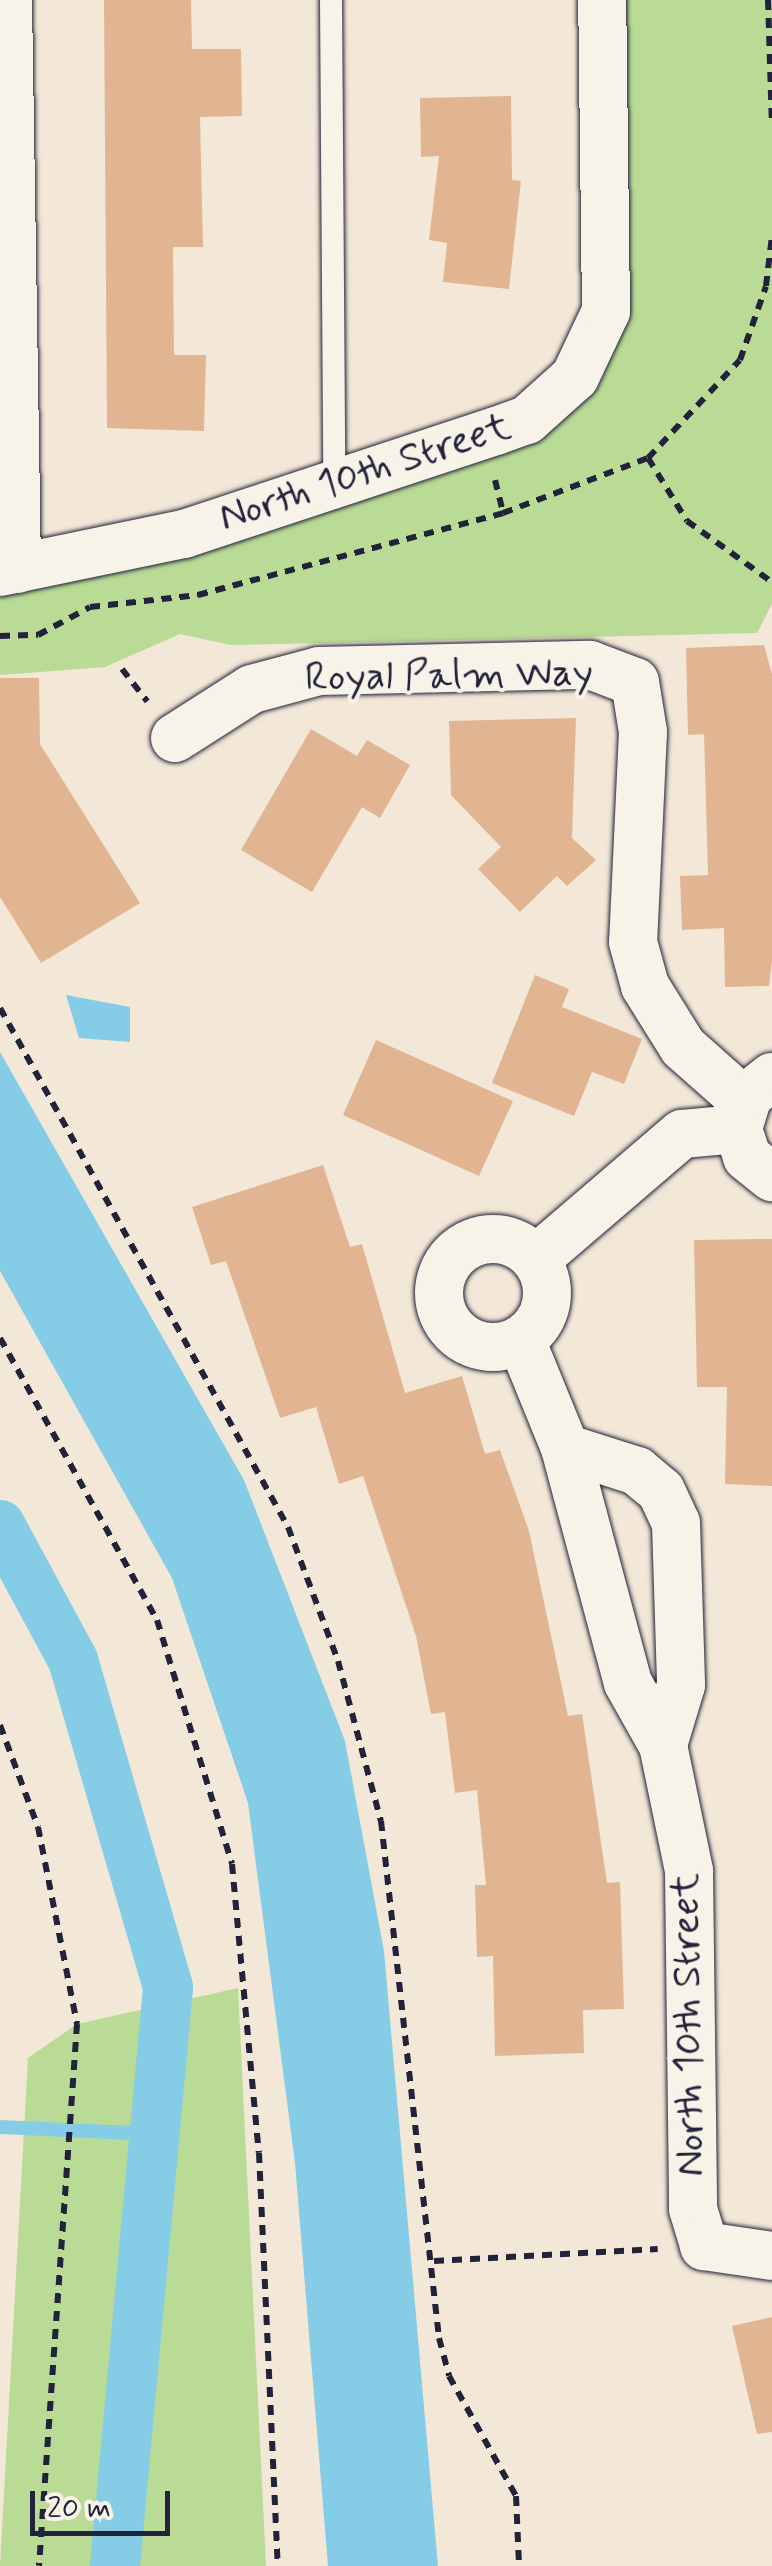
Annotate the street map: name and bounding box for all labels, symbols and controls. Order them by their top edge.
street label: North 10th Street [213,403,517,543]
street label: Royal Palm Way [307,650,591,702]
street label: North 10th Street [662,1873,716,2177]
scale bar [35,2471,175,2533]
text: 20 m [47,2489,111,2528]

